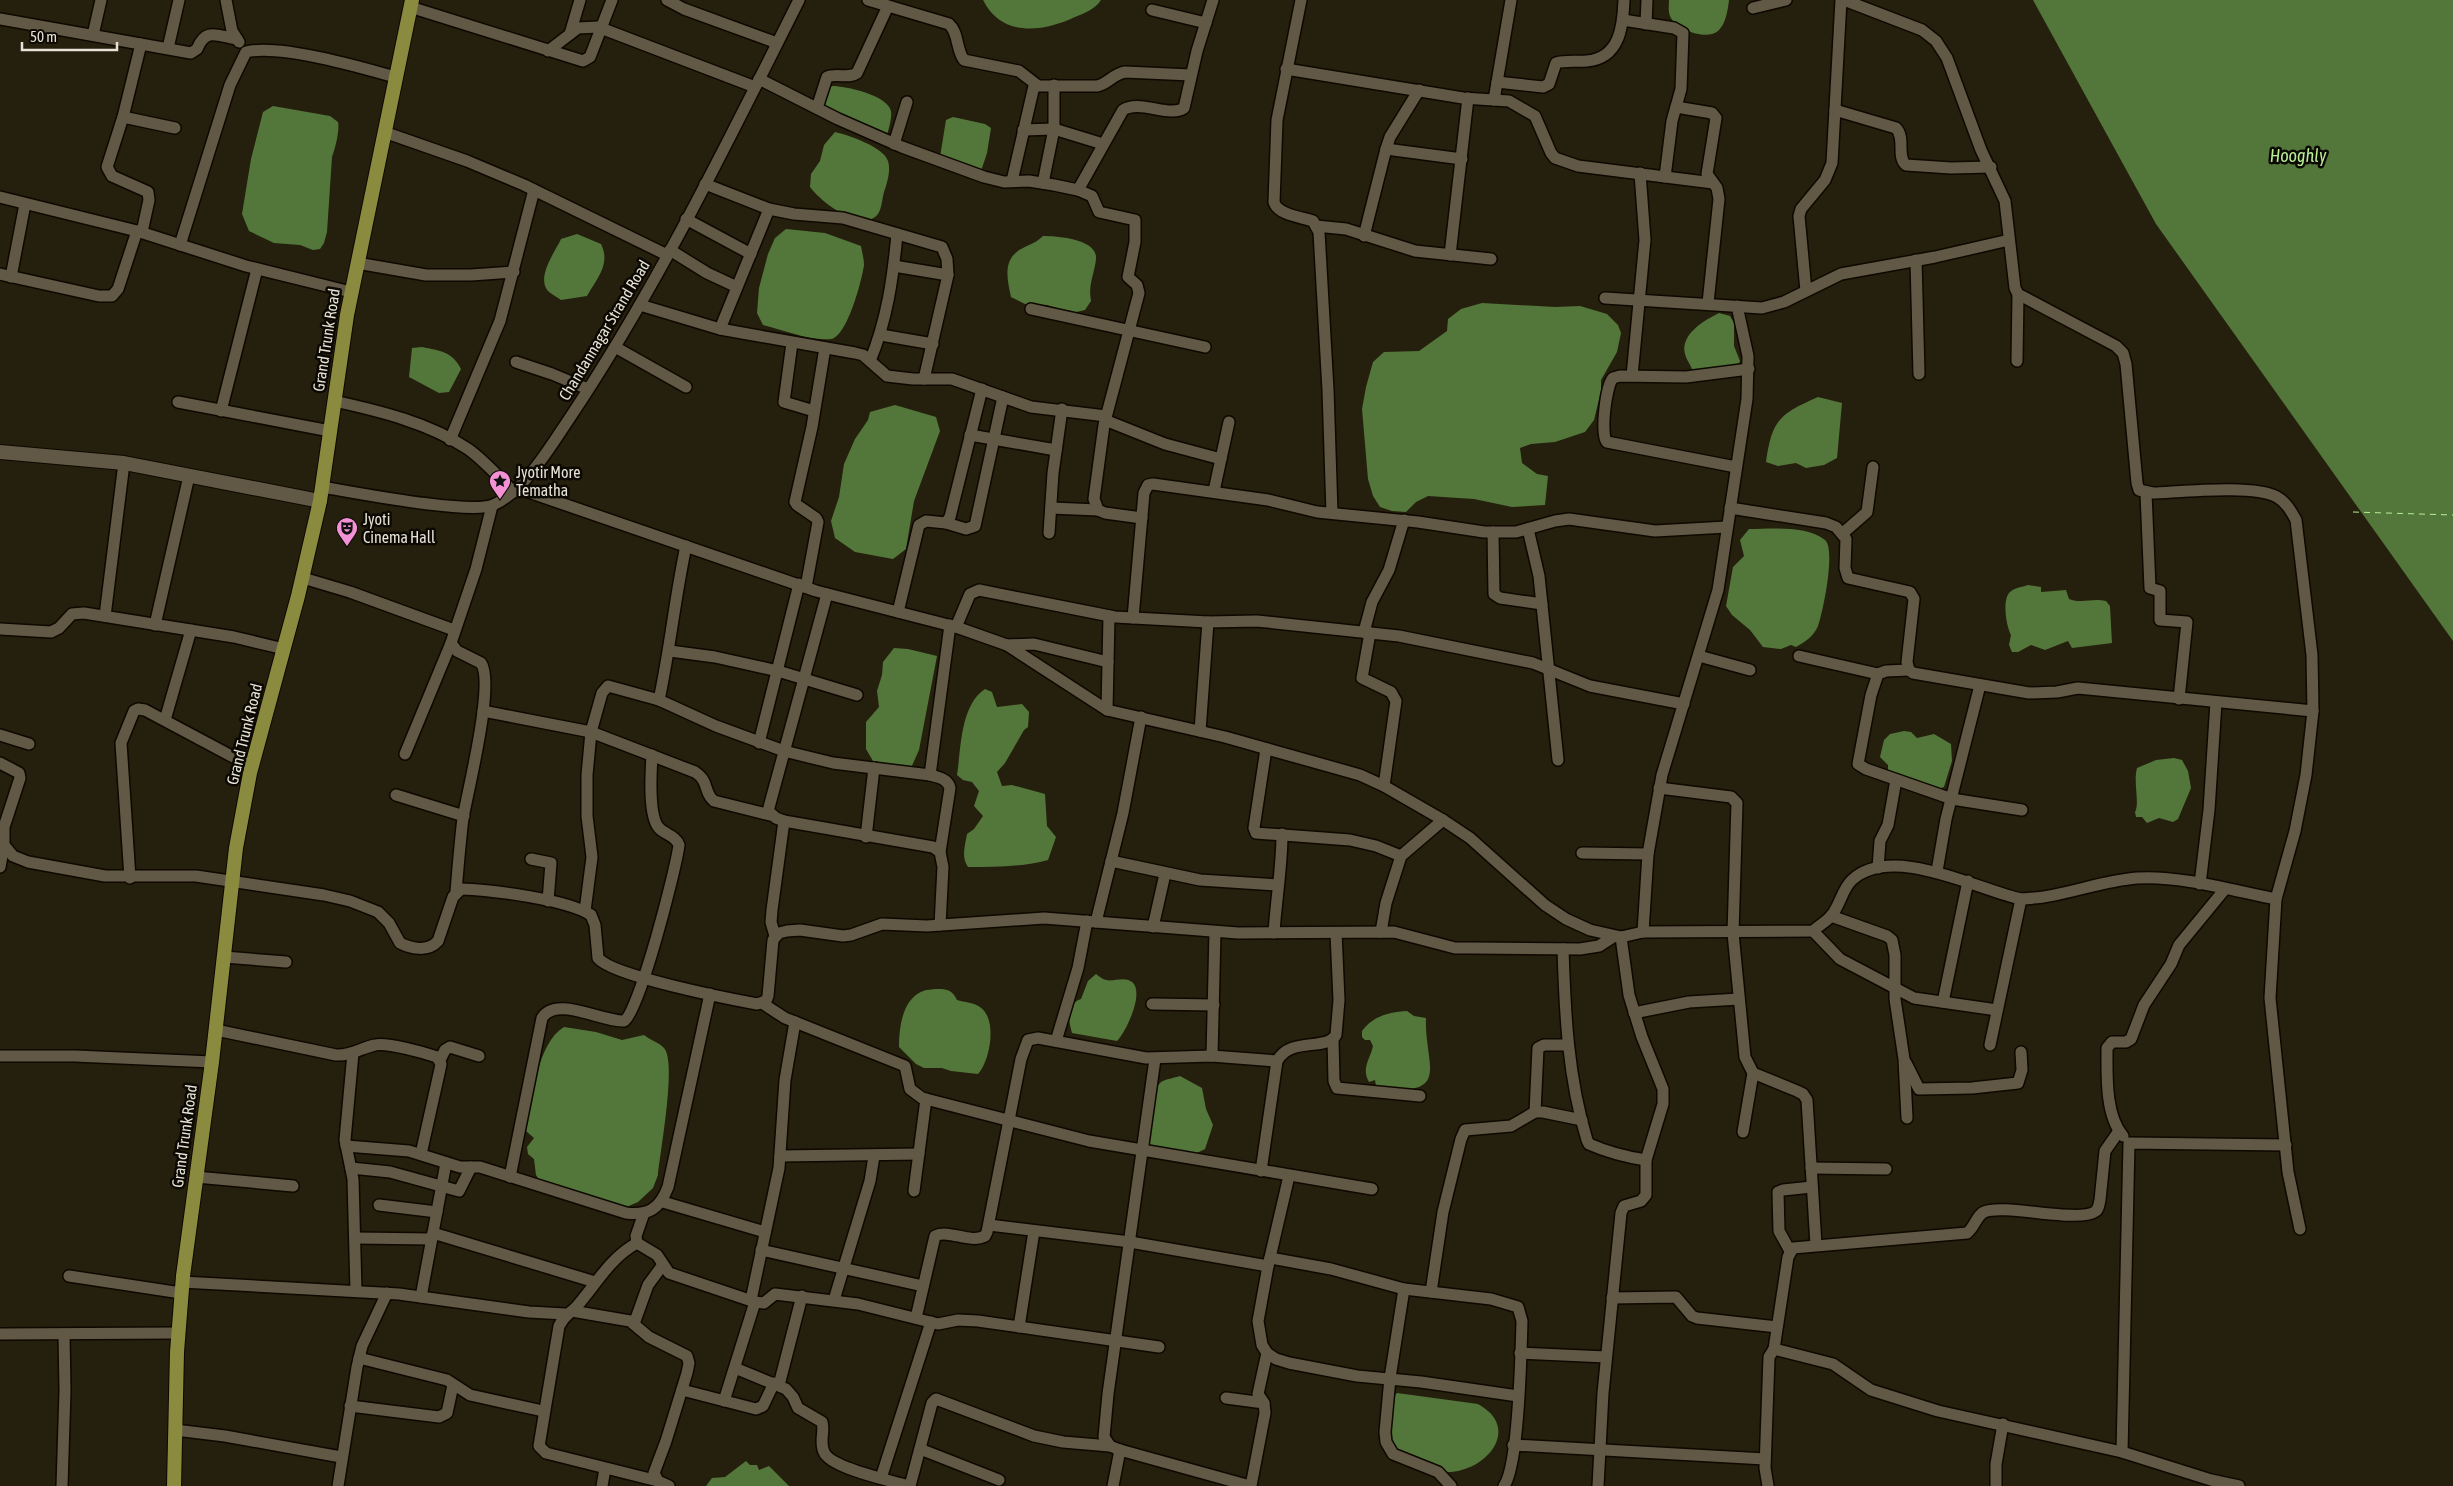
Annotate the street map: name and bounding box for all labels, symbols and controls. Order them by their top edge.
scale bar [22,20,118,52]
text: 50 m [30,28,57,45]
water label: Hooghly [2270,145,2327,166]
street label: Chandannagar Strand Road [555,257,654,404]
street label: Grand Trunk Road [309,287,343,393]
place label: Jyotir More Tematha [516,463,581,499]
place icon: Jyotir More Tematha [488,469,512,500]
place label: Jyoti Cinema Hall [363,510,436,546]
theatre icon: Jyoti Cinema Hall [335,516,359,547]
street label: Grand Trunk Road [223,681,265,787]
street label: Grand Trunk Road [168,1083,200,1189]

